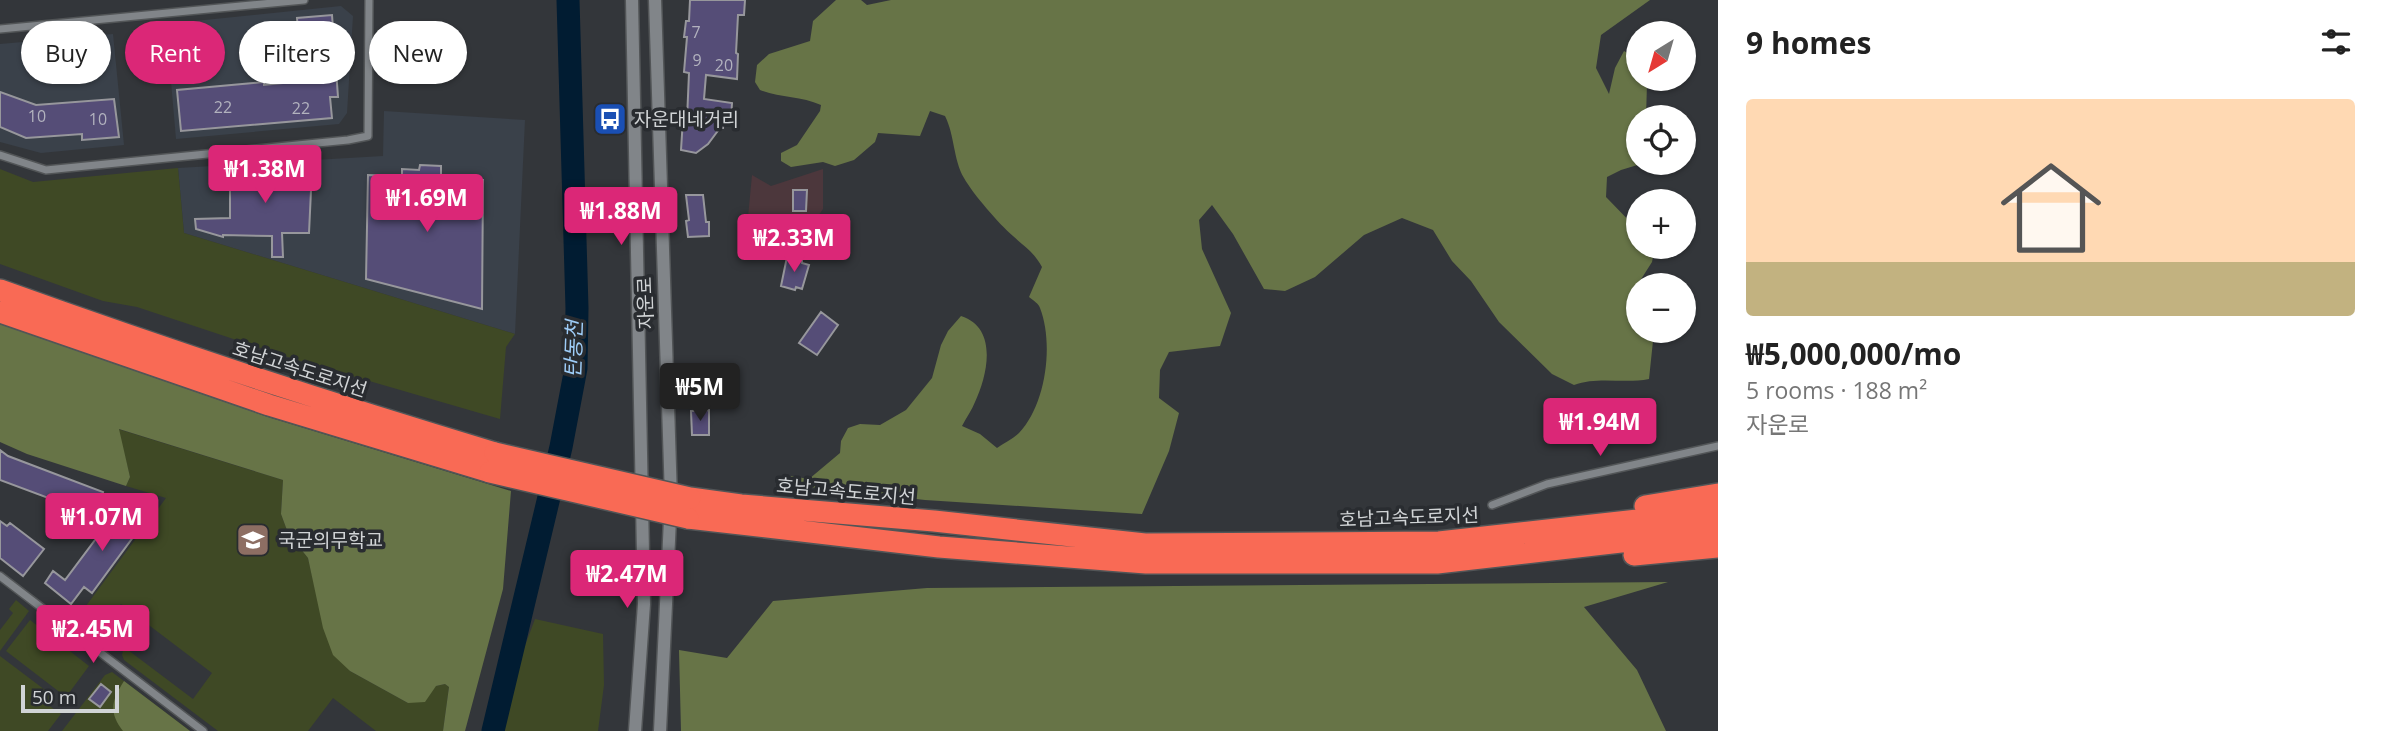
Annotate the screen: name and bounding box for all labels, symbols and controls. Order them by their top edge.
chip: Buy [21,21,111,84]
chip: Rent [125,21,225,84]
chip: Filters [239,21,355,84]
chip: New [369,21,467,84]
house number: 7 [691,21,701,43]
north arrow [1626,21,1696,91]
map controls [1626,21,1696,343]
text: 9 homes [1746,22,1871,63]
icon: filters [2317,23,2355,61]
house number: 9 [692,49,702,71]
house number: 20 [715,54,733,76]
house number: 22 [214,96,232,118]
house number: 22 [292,97,310,119]
bus stop icon: 자운대네거리 [591,100,629,138]
house number: 10 [28,105,46,127]
button: locate [1626,105,1696,175]
place label: 자운대네거리 [634,106,739,132]
house number: 10 [89,108,107,130]
icon: home [1988,145,2114,271]
pin: ₩1.38M [208,146,322,205]
text: ₩1.38M [224,152,306,184]
pin: ₩1.69M [370,174,484,234]
text: ₩1.69M [386,181,468,213]
pin: ₩1.88M [564,188,678,247]
button: + [1626,189,1696,259]
text: ₩1.88M [580,194,662,226]
pin: ₩2.33M [737,215,851,274]
text: ₩2.33M [753,221,835,253]
button: − [1626,273,1696,343]
street label: 자운로 [631,276,659,330]
water label: 탄동천 [558,317,588,378]
text: ₩5,000,000/mo [1746,333,1961,374]
street label: 호남고속도로지선 [229,335,371,403]
pin: ₩5M [666,364,734,423]
text: ₩5M [676,370,724,402]
text: 5 rooms · 188 m² [1746,374,1927,406]
pin: ₩1.94M [1543,398,1657,458]
text: ₩1.94M [1559,405,1641,437]
text: 자운로 [1746,408,1809,440]
street label: 호남고속도로지선 [775,472,917,510]
pin: ₩1.07M [45,494,159,553]
text: ₩1.07M [61,500,143,532]
street label: 호남고속도로지선 [1339,502,1479,532]
school or university icon: 국군의무학교 [234,521,272,559]
place label: 국군의무학교 [278,527,383,553]
pin: ₩2.47M [570,550,684,610]
text: ₩2.47M [586,557,668,589]
pin: ₩2.45M [36,606,150,665]
text: ₩2.45M [52,612,134,644]
scale bar [21,682,119,714]
text: 50 m [32,684,76,710]

